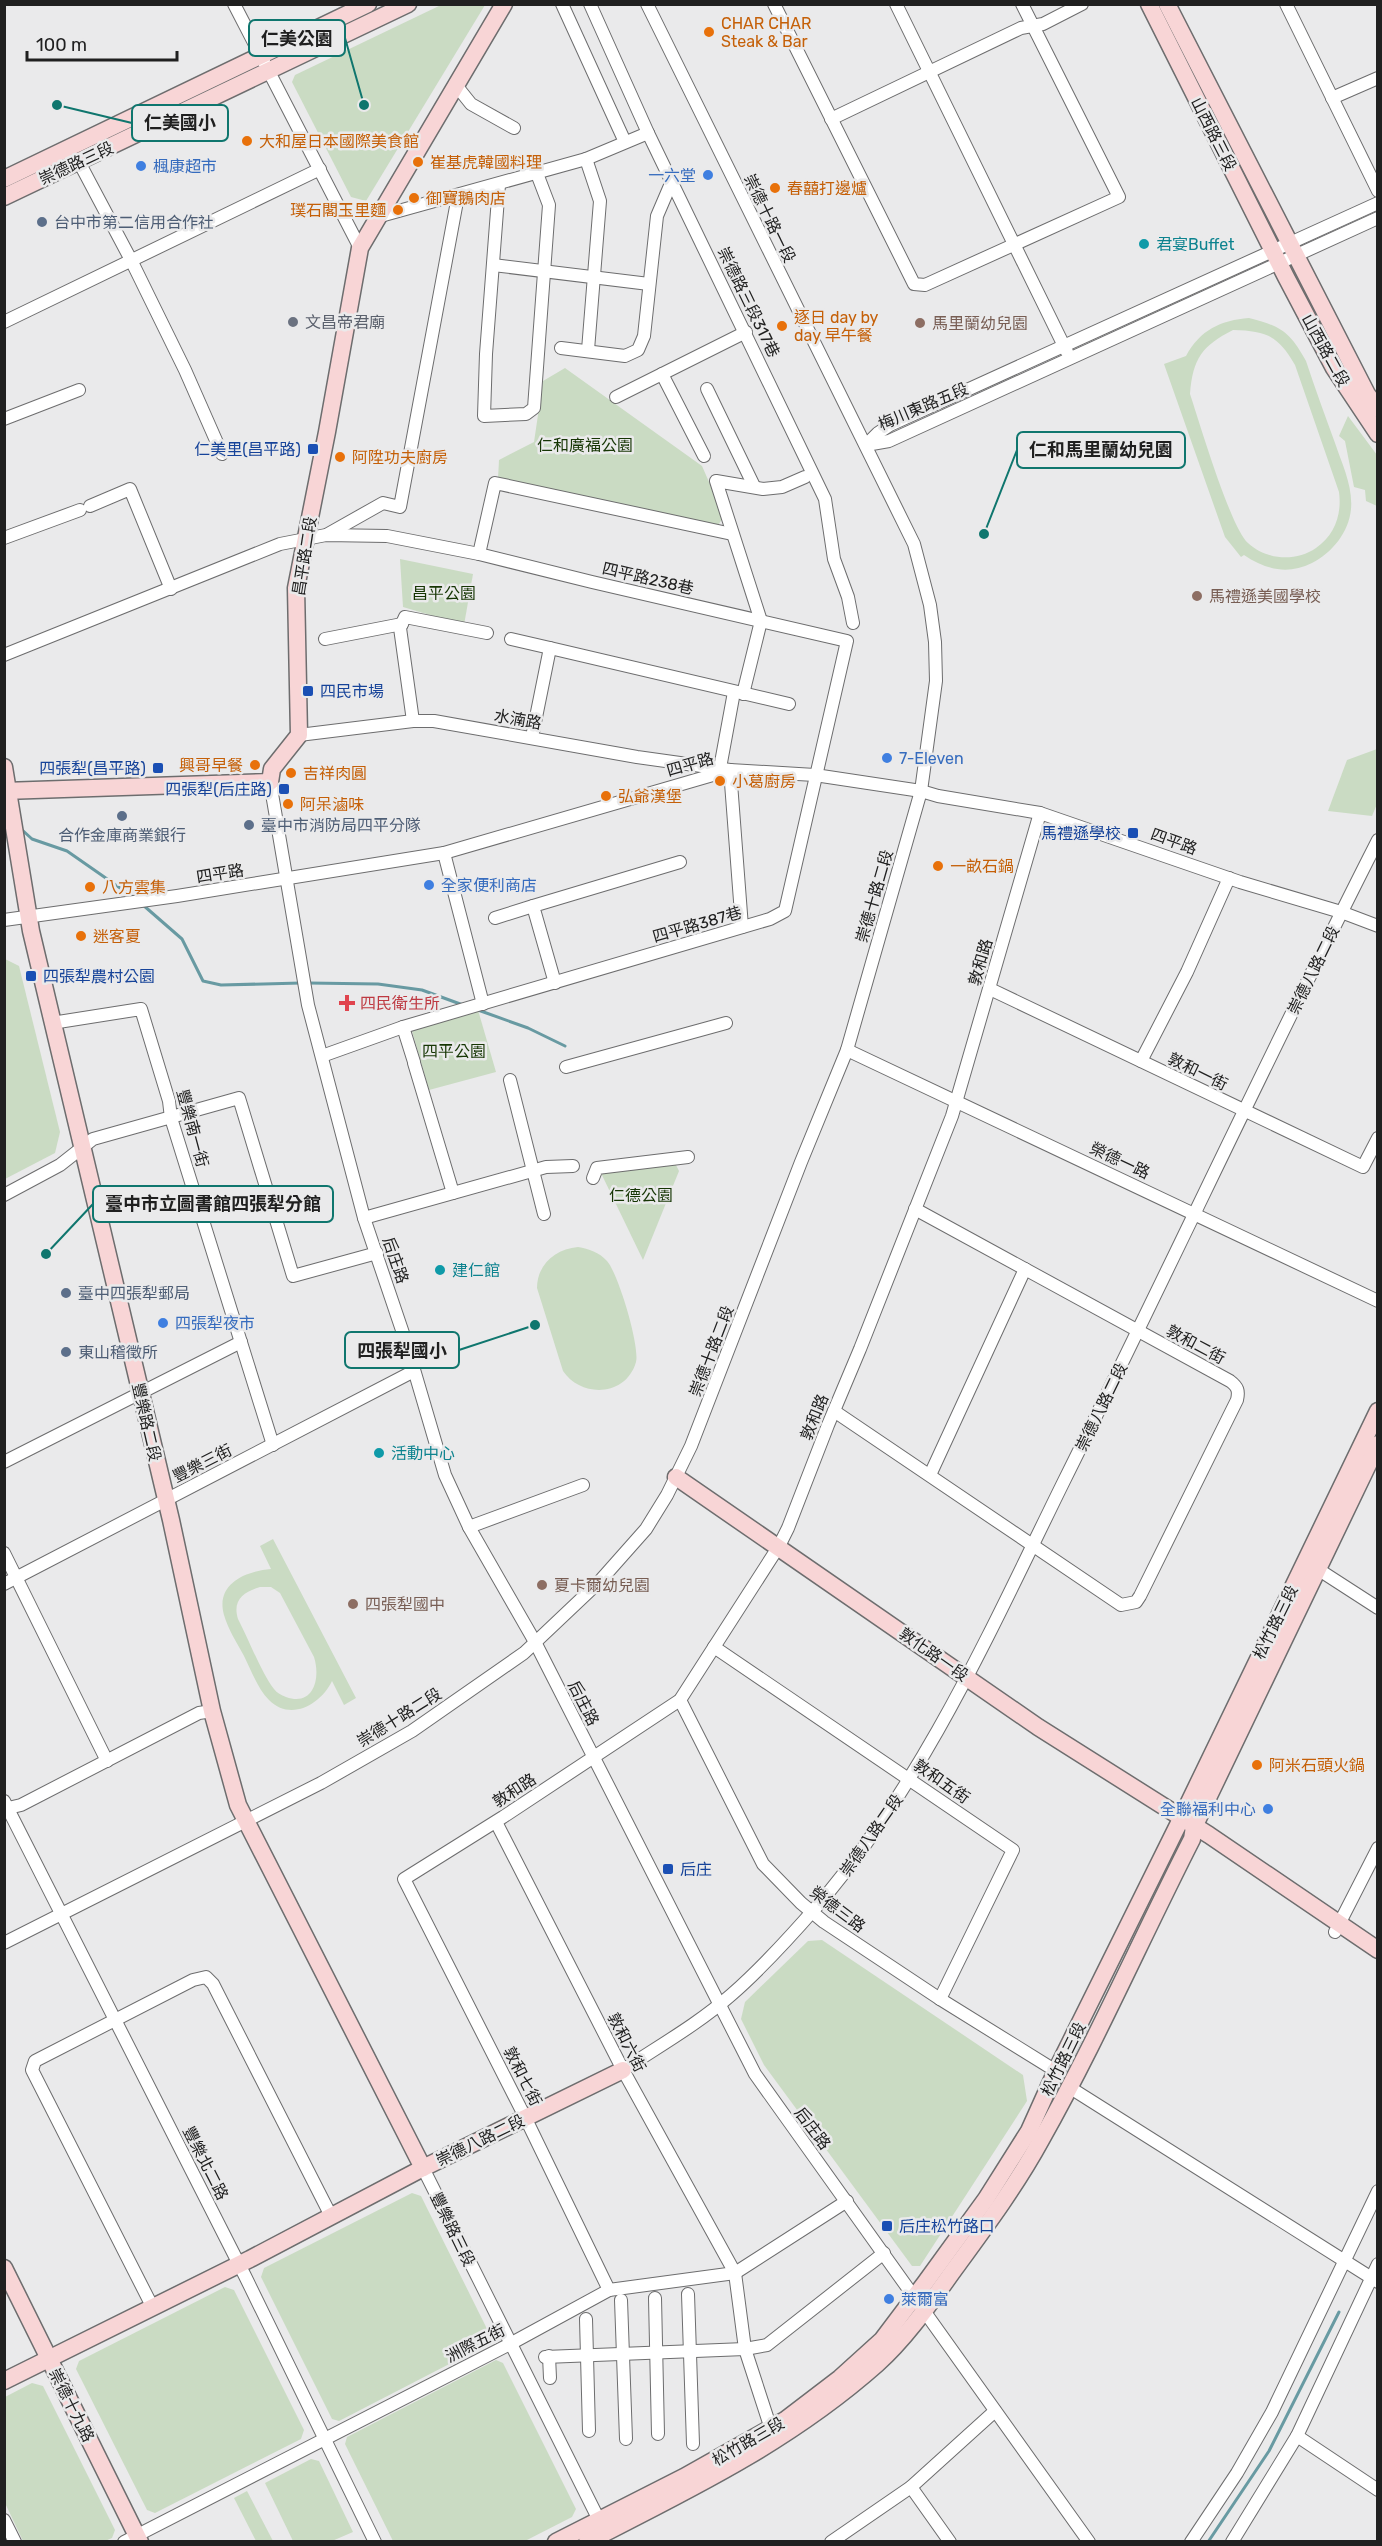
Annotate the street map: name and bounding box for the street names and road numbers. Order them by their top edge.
street label: 山西路三段 [1187,94,1240,174]
street label: 崇德路三段 [36,138,116,189]
street label: 崇德十路一段 [740,171,799,266]
street label: 崇德路三段317巷 [714,244,783,360]
street label: 山西路二段 [1298,311,1353,390]
street label: 梅川東路五段 [875,379,971,434]
street label: 昌平路二段 [289,515,320,597]
street label: 四平路238巷 [600,559,695,598]
street label: 水湳路 [493,706,543,733]
street label: 四平路 [664,749,716,780]
street label: 四平路 [1148,824,1200,859]
street label: 崇德十路二段 [852,847,897,945]
street label: 四平路 [195,860,245,887]
street label: 四平路387巷 [650,903,744,946]
street label: 崇德八路二段 [1284,923,1343,1018]
street label: 敦和路 [965,936,996,988]
street label: 敦和一街 [1165,1049,1231,1094]
street label: 豐樂南一街 [173,1087,212,1169]
street label: 榮德一路 [1087,1138,1153,1183]
street label: 后庄路 [379,1234,412,1286]
street label: 崇德十路二段 [685,1303,738,1399]
street label: 敦和二街 [1163,1321,1228,1368]
street label: 崇德八路二段 [1072,1360,1131,1455]
street label: 豐樂路二段 [128,1381,165,1463]
street label: 敦和路 [797,1391,832,1443]
street label: 豐樂三街 [169,1440,235,1486]
street label: 松竹路三段 [1249,1582,1302,1662]
street label: 敦化路一段 [895,1624,972,1685]
street label: 后庄路 [564,1678,603,1729]
street label: 崇德十路二段 [354,1684,445,1751]
street label: 敦和五街 [910,1755,973,1808]
street label: 敦和路 [489,1769,540,1811]
street label: 崇德八路二段 [836,1791,907,1880]
street label: 榮德三路 [806,1883,869,1936]
street label: 敦和六街 [604,2009,650,2075]
street label: 松竹路三段 [1037,2019,1090,2099]
street label: 敦和七街 [500,2043,546,2109]
street label: 后庄路 [791,2103,835,2153]
street label: 崇德八路二段 [433,2111,528,2170]
street label: 豐樂北二路 [179,2123,232,2203]
street label: 豐樂路三段 [426,2189,479,2269]
street label: 洲際五街 [442,2320,508,2366]
street label: 崇德十九路 [45,2365,98,2445]
street label: 松竹路三段 [709,2413,788,2470]

